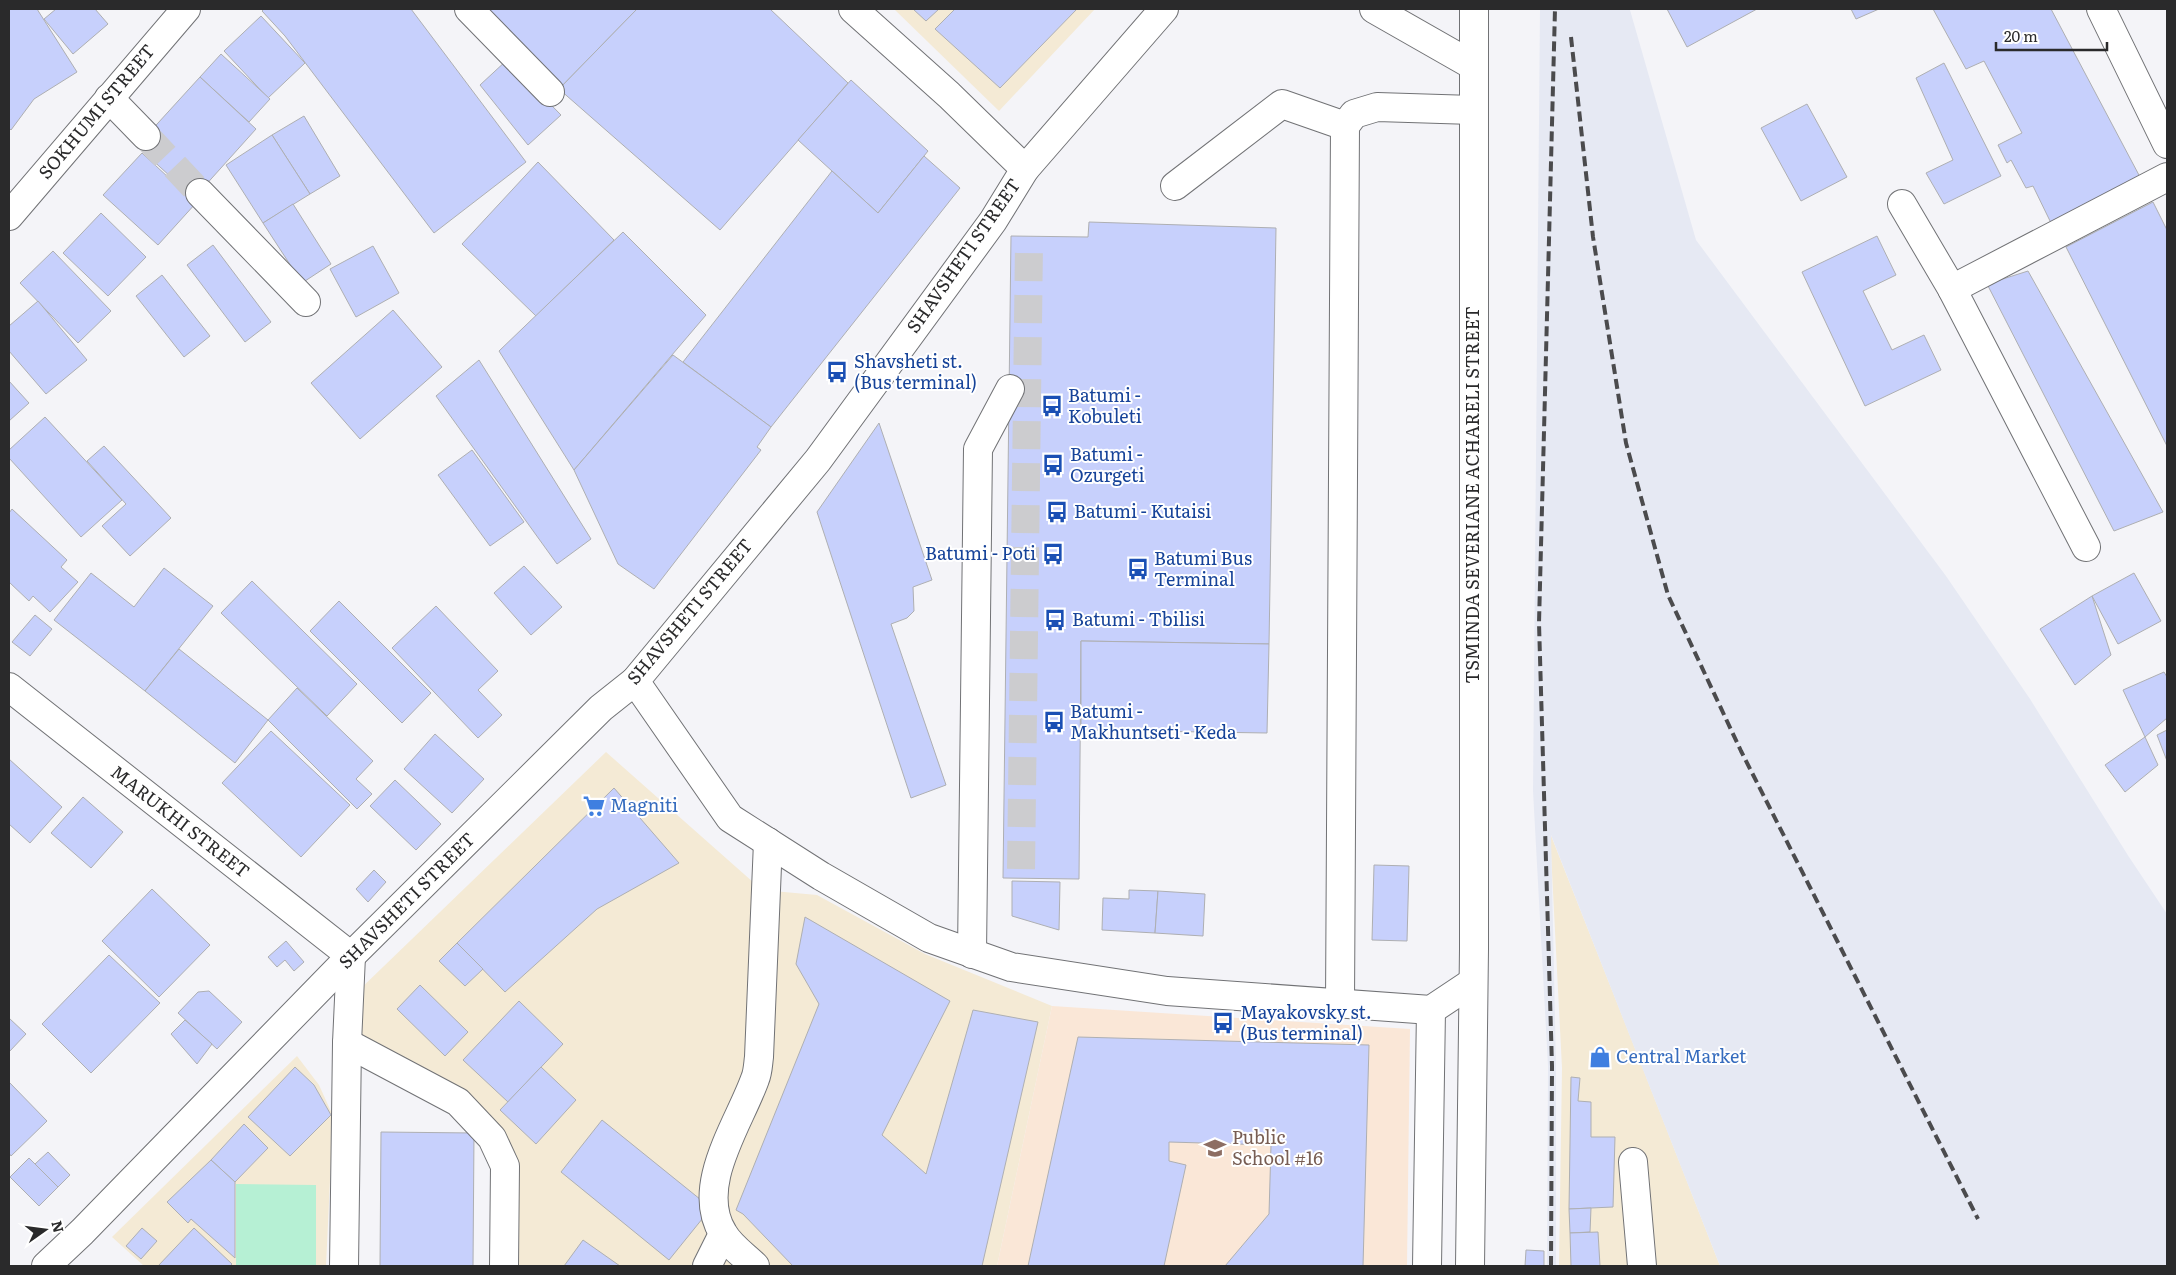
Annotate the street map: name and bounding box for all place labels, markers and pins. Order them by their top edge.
place label: Shavsheti st. (Bus terminal) [854,347,977,395]
bus stop icon: Shavsheti st. (Bus terminal) [824,359,850,385]
place label: Batumi - Kobuleti [1068,381,1142,429]
bus stop icon: Batumi - Kobuleti [1039,393,1065,419]
place label: Batumi - Ozurgeti [1070,440,1144,488]
bus stop icon: Batumi - Ozurgeti [1040,452,1066,478]
place label: Batumi - Kutaisi [1074,497,1211,524]
bus stop icon: Batumi - Kutaisi [1044,499,1070,525]
place label: Batumi - Poti [925,539,1036,566]
bus stop icon: Batumi - Poti [1040,541,1066,567]
place label: Batumi Bus Terminal [1154,544,1252,592]
bus stop icon: Batumi Bus Terminal [1125,556,1151,582]
place label: Batumi - Tbilisi [1072,605,1205,632]
bus stop icon: Batumi - Tbilisi [1042,607,1068,633]
place label: Batumi - Makhuntseti - Keda [1070,697,1237,745]
bus stop icon: Batumi - Makhuntseti - Keda [1041,709,1067,735]
place label: Magniti [610,791,678,818]
supermarket icon: Magniti [581,793,607,819]
place label: Mayakovsky st. (Bus terminal) [1240,998,1372,1046]
bus stop icon: Mayakovsky st. (Bus terminal) [1210,1010,1236,1036]
place label: Central Market [1616,1042,1747,1069]
shop icon: Central Market [1587,1044,1613,1070]
place label: Public School #16 [1232,1123,1323,1171]
school or university icon: Public School #16 [1202,1135,1228,1161]

